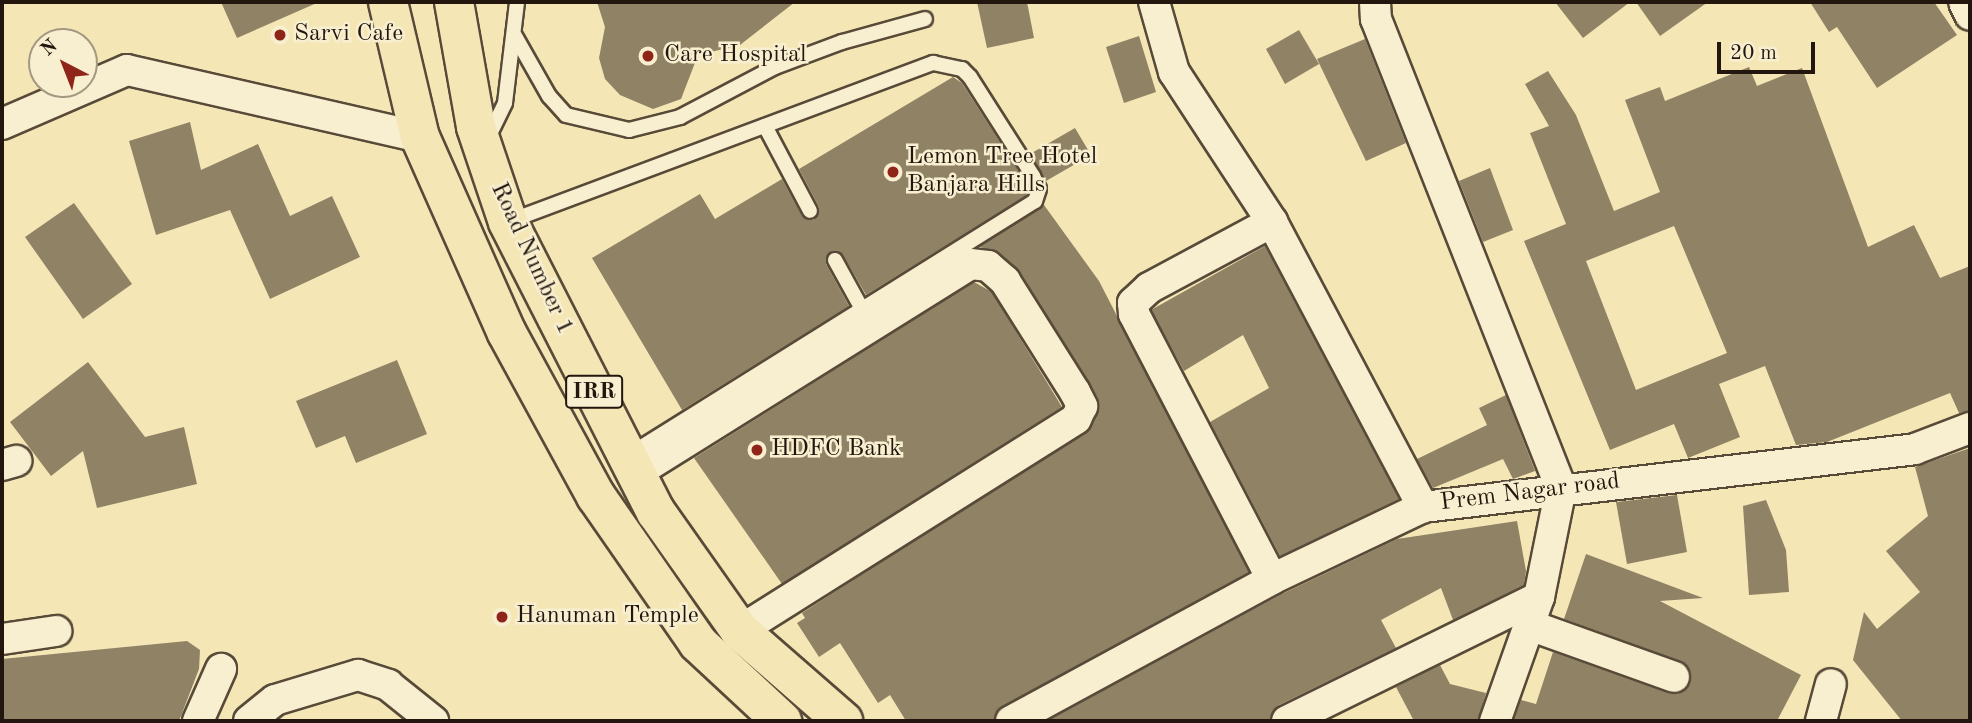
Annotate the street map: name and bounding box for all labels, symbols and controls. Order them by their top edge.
place label: Sarvi Cafe [294,21,403,49]
marker: Sarvi Cafe [272,27,288,43]
north arrow [28,28,98,98]
scale bar [1720,28,1818,72]
text: N [38,37,62,60]
place label: Care Hospital [664,42,806,70]
text: 20 m [1730,43,1777,64]
marker: Care Hospital [638,46,658,66]
place label: Lemon Tree Hotel Banjara Hills [907,144,1097,200]
marker: Lemon Tree Hotel Banjara Hills [885,164,901,180]
street label: Road Number 1 [483,178,579,340]
road number: IRR [564,372,624,412]
place label: HDFC Bank [771,436,902,464]
marker: HDFC Bank [749,442,765,458]
street label: Prem Nagar road [1439,468,1621,518]
place label: Hanuman Temple [516,603,699,631]
marker: Hanuman Temple [494,609,510,625]

